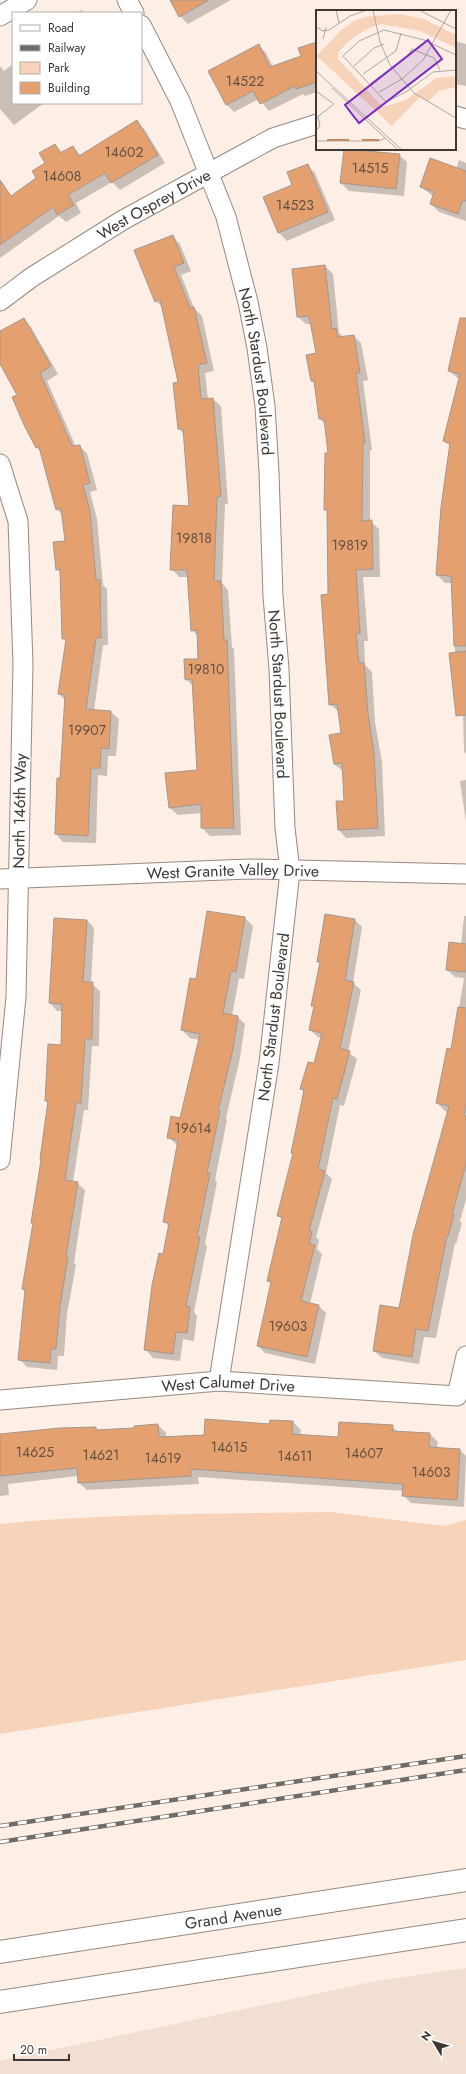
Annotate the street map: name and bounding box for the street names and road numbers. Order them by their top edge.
street label: West Osprey Drive [93,163,215,245]
street label: North Stardust Boulevard [233,285,279,456]
street label: North Stardust Boulevard [262,609,294,779]
street label: North 146th Way [7,752,32,869]
street label: West Granite Valley Drive [146,858,319,885]
street label: North Stardust Boulevard [252,932,295,1102]
street label: West Calumet Drive [161,1370,296,1398]
street label: Grand Avenue [183,1898,283,1935]

